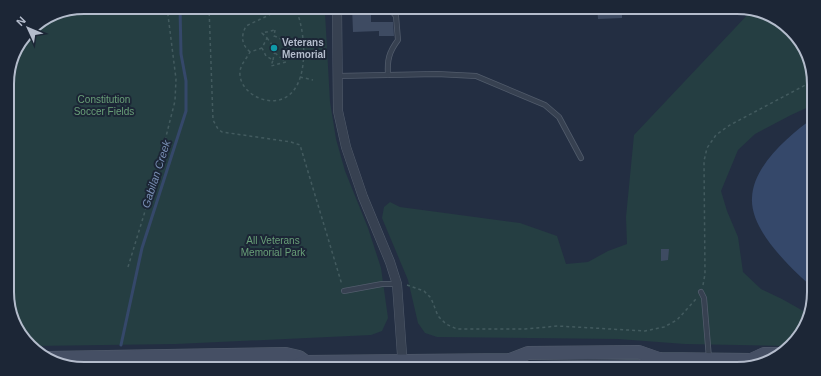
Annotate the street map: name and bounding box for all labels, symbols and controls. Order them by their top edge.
north arrow [8,8,48,48]
text: N [14,14,28,28]
place label: Veterans Memorial [282,37,326,60]
marker: Veterans Memorial [269,43,279,53]
park label: Constitution Soccer Fields [74,94,134,117]
water label: Gabilan Creek [139,138,173,209]
park label: All Veterans Memorial Park [241,235,306,258]

